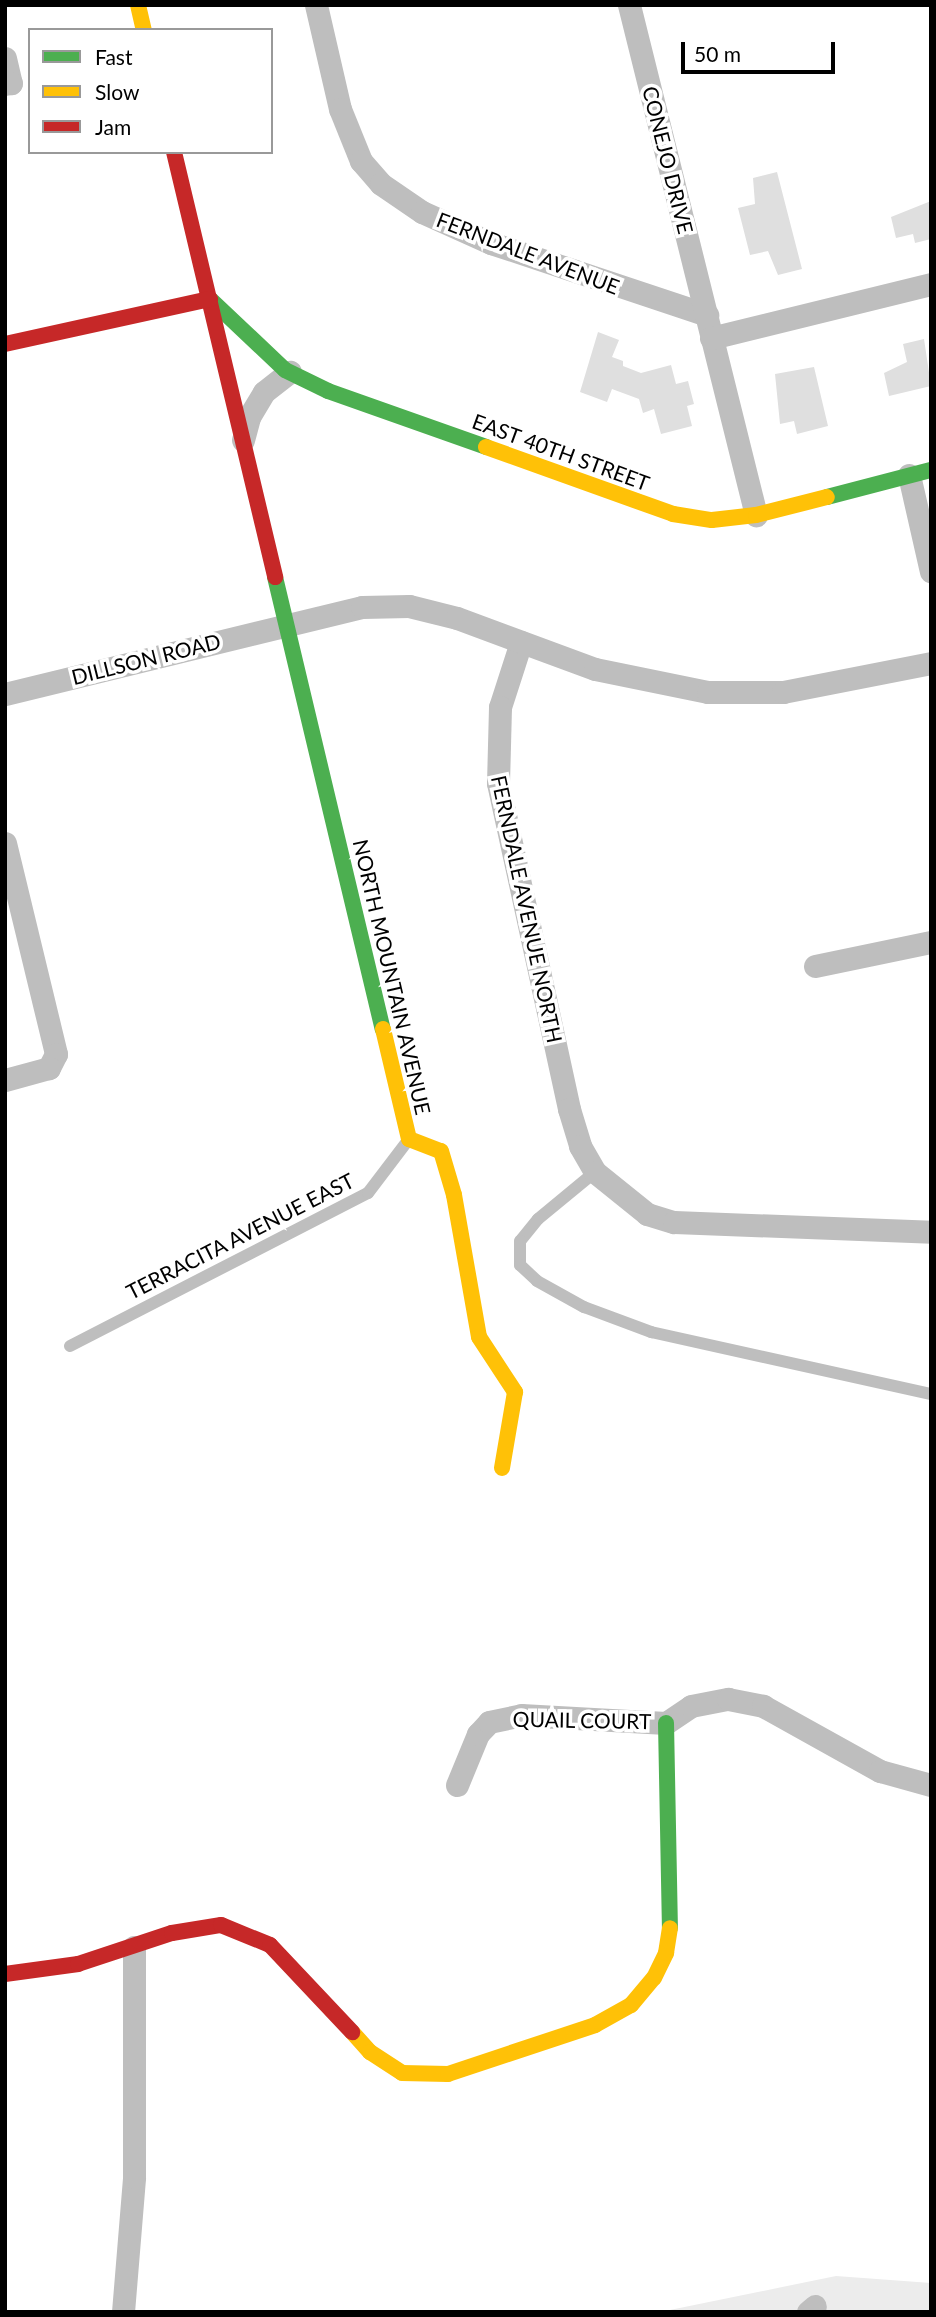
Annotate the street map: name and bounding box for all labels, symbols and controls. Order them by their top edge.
legend [28,28,273,154]
scale bar [684,28,838,72]
text: 50 m [694,41,741,66]
text: Fast [95,44,132,69]
text: Slow [95,79,139,104]
street label: CONEJO DRIVE [637,84,699,236]
text: Jam [95,114,131,139]
street label: FERNDALE AVENUE [433,206,623,300]
street label: EAST 40TH STREET [469,408,653,496]
street label: DILLSON ROAD [69,628,223,690]
street label: FERNDALE AVENUE NORTH [486,773,568,1045]
street label: NORTH MOUNTAIN AVENUE [348,836,436,1118]
street label: TERRACITA AVENUE EAST [121,1167,359,1305]
street label: QUAIL COURT [512,1706,652,1734]

